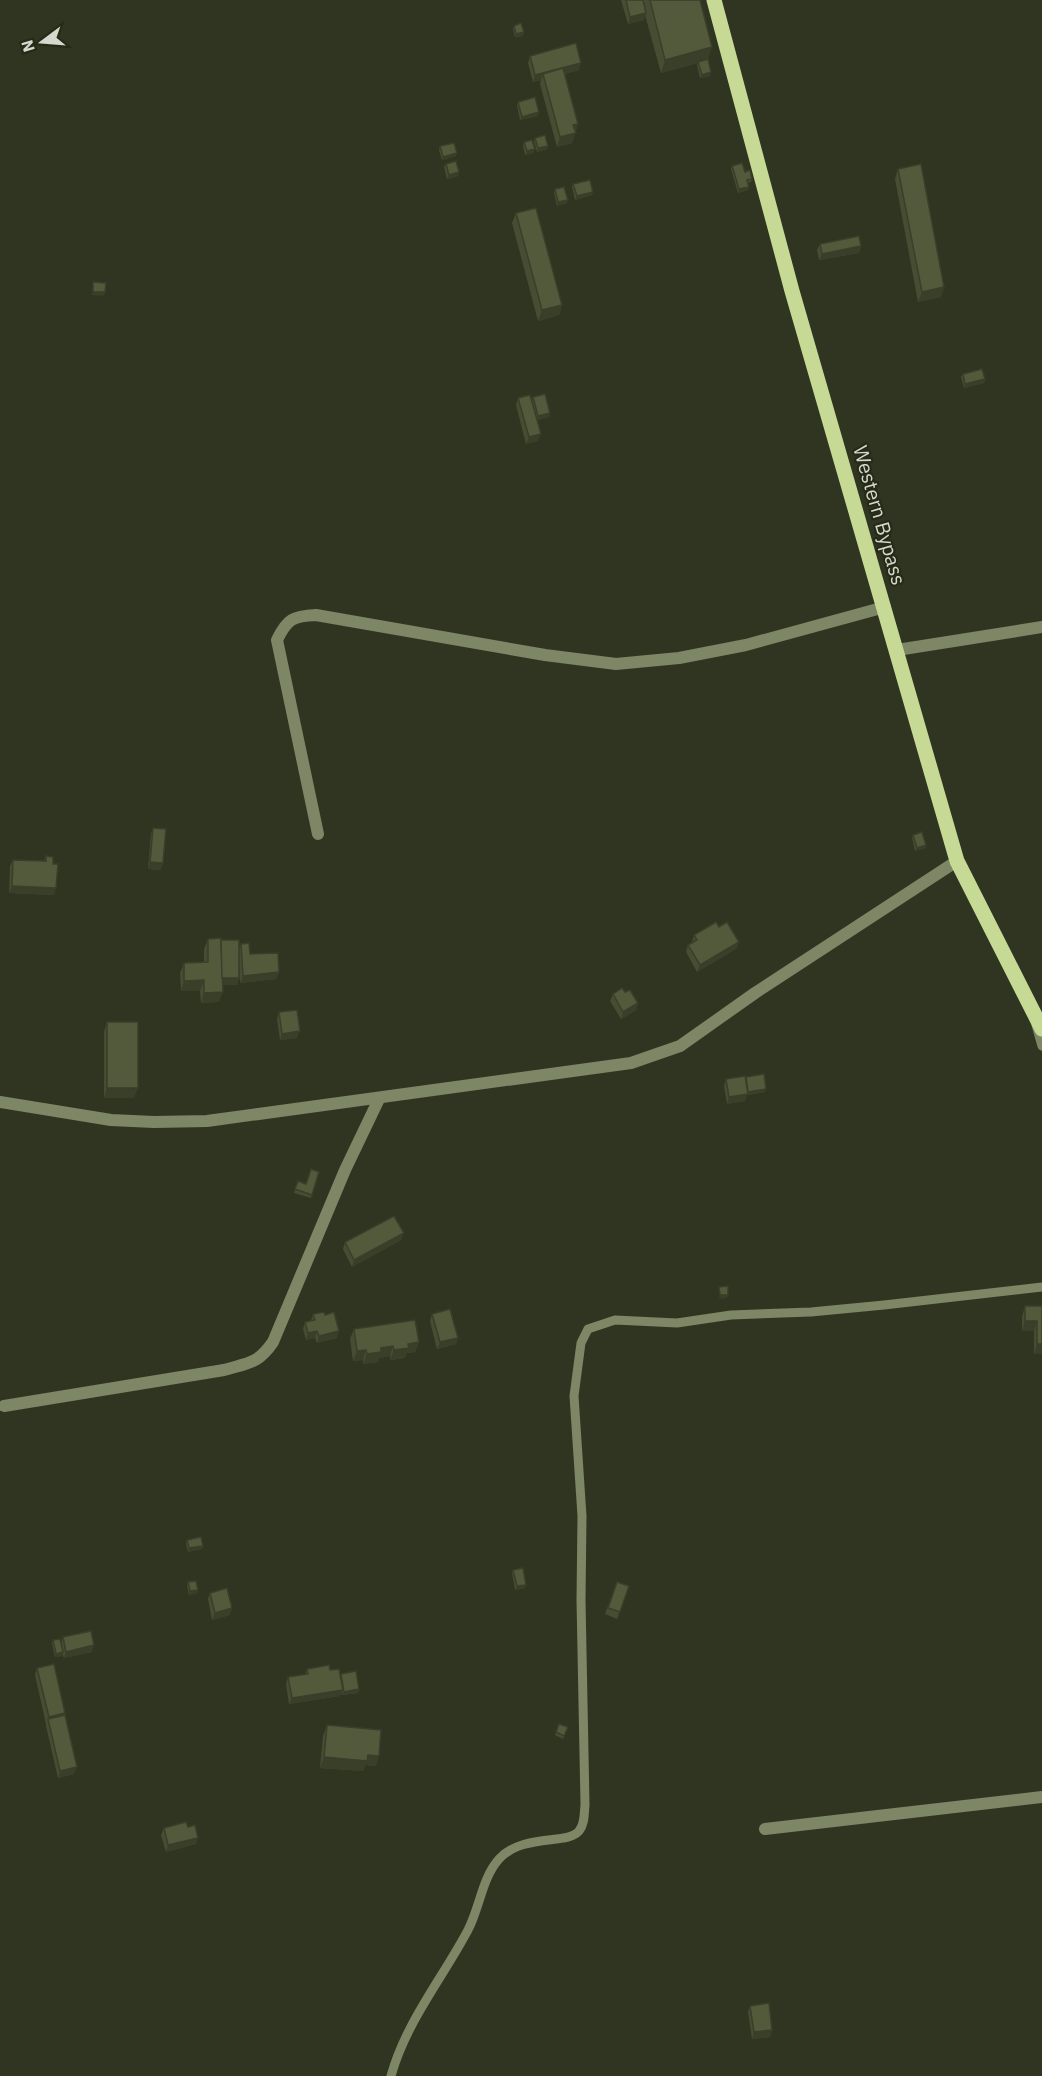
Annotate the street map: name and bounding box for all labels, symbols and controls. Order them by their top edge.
north arrow [12,12,72,72]
text: N [16,38,39,54]
street label: Western Bypass [847,442,913,588]

